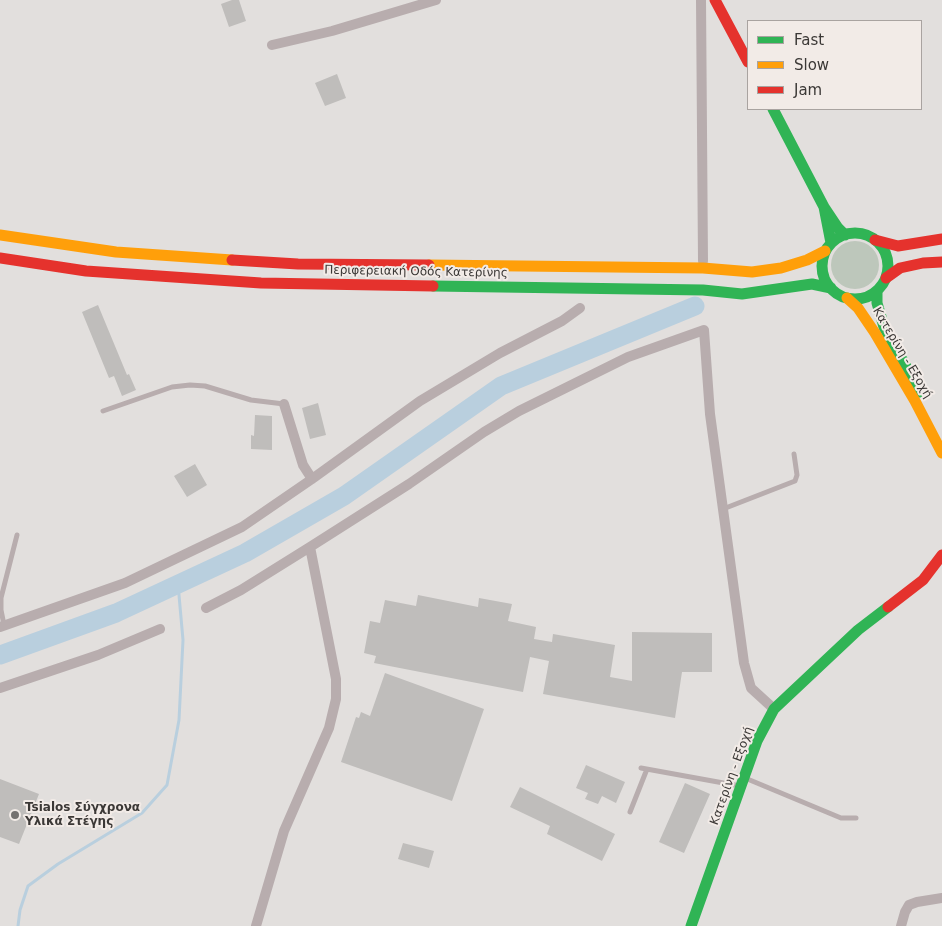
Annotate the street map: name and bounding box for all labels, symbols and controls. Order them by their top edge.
legend [747,20,922,110]
text: Fast [794,31,824,49]
text: Slow [794,56,829,74]
text: Jam [794,81,822,99]
street label: Περιφερειακή Οδός Κατερίνης [324,263,508,281]
street label: Κατερίνη - Εξοχή [869,305,935,401]
street label: Κατερίνη - Εξοχή [708,725,756,827]
place label: Tsialos Σύγχρονα Υλικά Στέγης [25,801,140,829]
marker: Tsialos Σύγχρονα Υλικά Στέγης [9,809,21,821]

